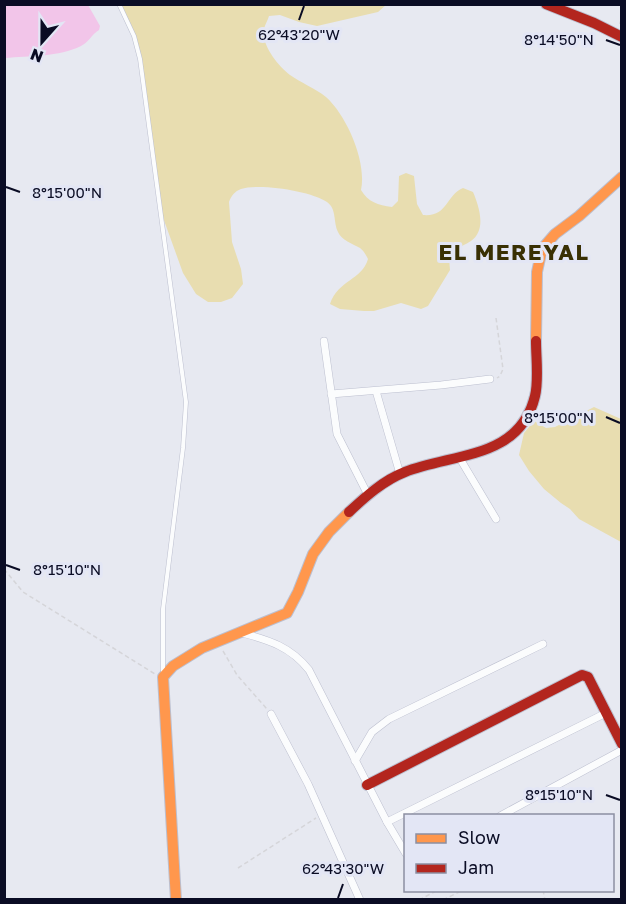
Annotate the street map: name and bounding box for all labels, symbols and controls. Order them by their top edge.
north arrow [12,12,72,72]
text: 62°43'20"W [258,25,340,43]
text: 8°14'50"N [524,30,594,48]
text: N [27,44,46,68]
text: 8°15'00"N [32,183,102,201]
district label: EL MEREYAL [438,238,590,265]
text: 8°15'00"N [524,408,594,426]
text: 8°15'10"N [33,560,101,578]
text: 8°15'10"N [525,785,593,803]
legend [404,814,614,892]
text: Slow [458,826,501,848]
text: Jam [458,856,494,878]
text: 62°43'30"W [302,859,384,877]

